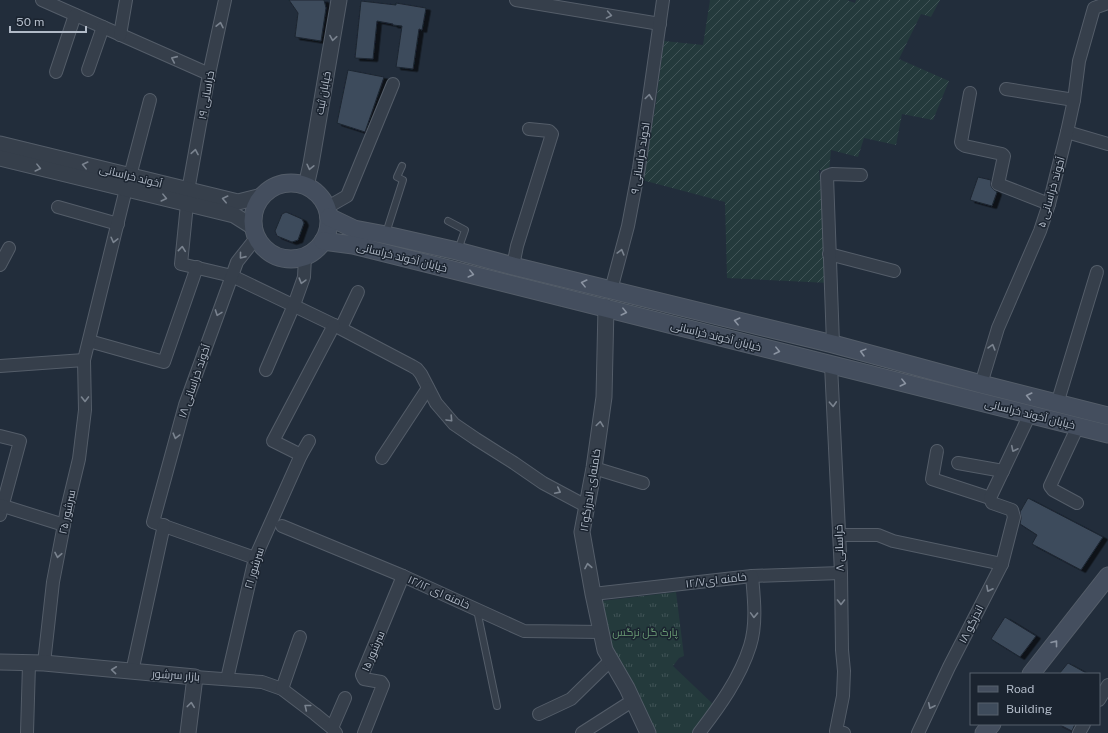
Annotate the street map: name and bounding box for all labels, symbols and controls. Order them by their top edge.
scale bar [10,8,86,34]
one-way arrow [606,11,612,19]
text: 50 m [16,15,44,29]
one-way arrow [215,21,223,28]
one-way arrow [329,35,338,42]
one-way arrow [170,55,177,63]
street label: خراسانی ۱۹ [196,70,217,120]
street label: خیابان ثبت [313,70,334,116]
one-way arrow [644,94,653,100]
street label: اخوند خراسانی ۹ [628,121,653,195]
one-way arrow [191,149,199,155]
street label: آخوند خراسانی ۵ [1035,155,1068,229]
one-way arrow [82,161,89,170]
street label: آخوند خراسانی [98,162,164,191]
one-way arrow [35,163,41,171]
one-way arrow [307,163,315,170]
one-way arrow [161,194,167,202]
one-way arrow [221,196,228,204]
one-way arrow [110,237,118,244]
street label: خیابان آخوند خراسانی [355,240,449,275]
one-way arrow [178,246,187,252]
one-way arrow [616,249,625,256]
one-way arrow [239,251,246,258]
one-way arrow [467,269,474,278]
one-way arrow [298,278,307,285]
one-way arrow [580,280,587,288]
one-way arrow [620,307,627,316]
one-way arrow [215,309,223,316]
one-way arrow [734,317,740,325]
street label: خیابان آخوند خراسانی [669,319,763,354]
street label: آخوند خراسانی ۱۸ [176,343,213,420]
one-way arrow [988,343,996,350]
one-way arrow [773,346,780,355]
one-way arrow [860,348,867,357]
one-way arrow [900,378,906,386]
one-way arrow [1026,393,1033,401]
one-way arrow [81,396,89,402]
street label: خیابان آخوند خراسانی [983,397,1077,432]
one-way arrow [828,401,837,407]
one-way arrow [445,414,453,422]
one-way arrow [595,421,604,427]
one-way arrow [173,432,181,439]
one-way arrow [1011,445,1018,452]
street label: خامنه‌ای-اندرزگو۱۲ [578,448,603,532]
one-way arrow [554,486,561,494]
street label: سرشور ۲۵ [56,489,79,535]
street label: خراسانی ۸ [832,524,847,572]
street label: سرشور ۲۱ [242,546,267,590]
one-way arrow [54,552,63,558]
one-way arrow [584,563,593,569]
street label: خامنه ای۱۲/۷ [685,570,747,591]
street label: خامنه ای ۱۲/۱۲ [406,573,472,612]
one-way arrow [986,585,994,592]
one-way arrow [837,599,845,605]
street label: اندزگو ۱۸ [956,603,987,646]
one-way arrow [749,612,758,618]
park label: پارک گل نرگس [612,626,678,639]
street label: سرشور ۱۵ [359,629,388,673]
one-way arrow [1050,641,1057,648]
one-way arrow [111,666,117,675]
street label: بازار سرشور [150,667,200,684]
legend [970,673,1100,725]
text: Road [1006,682,1034,696]
one-way arrow [928,701,936,709]
one-way arrow [186,702,195,708]
text: Building [1006,702,1052,716]
one-way arrow [304,705,311,712]

